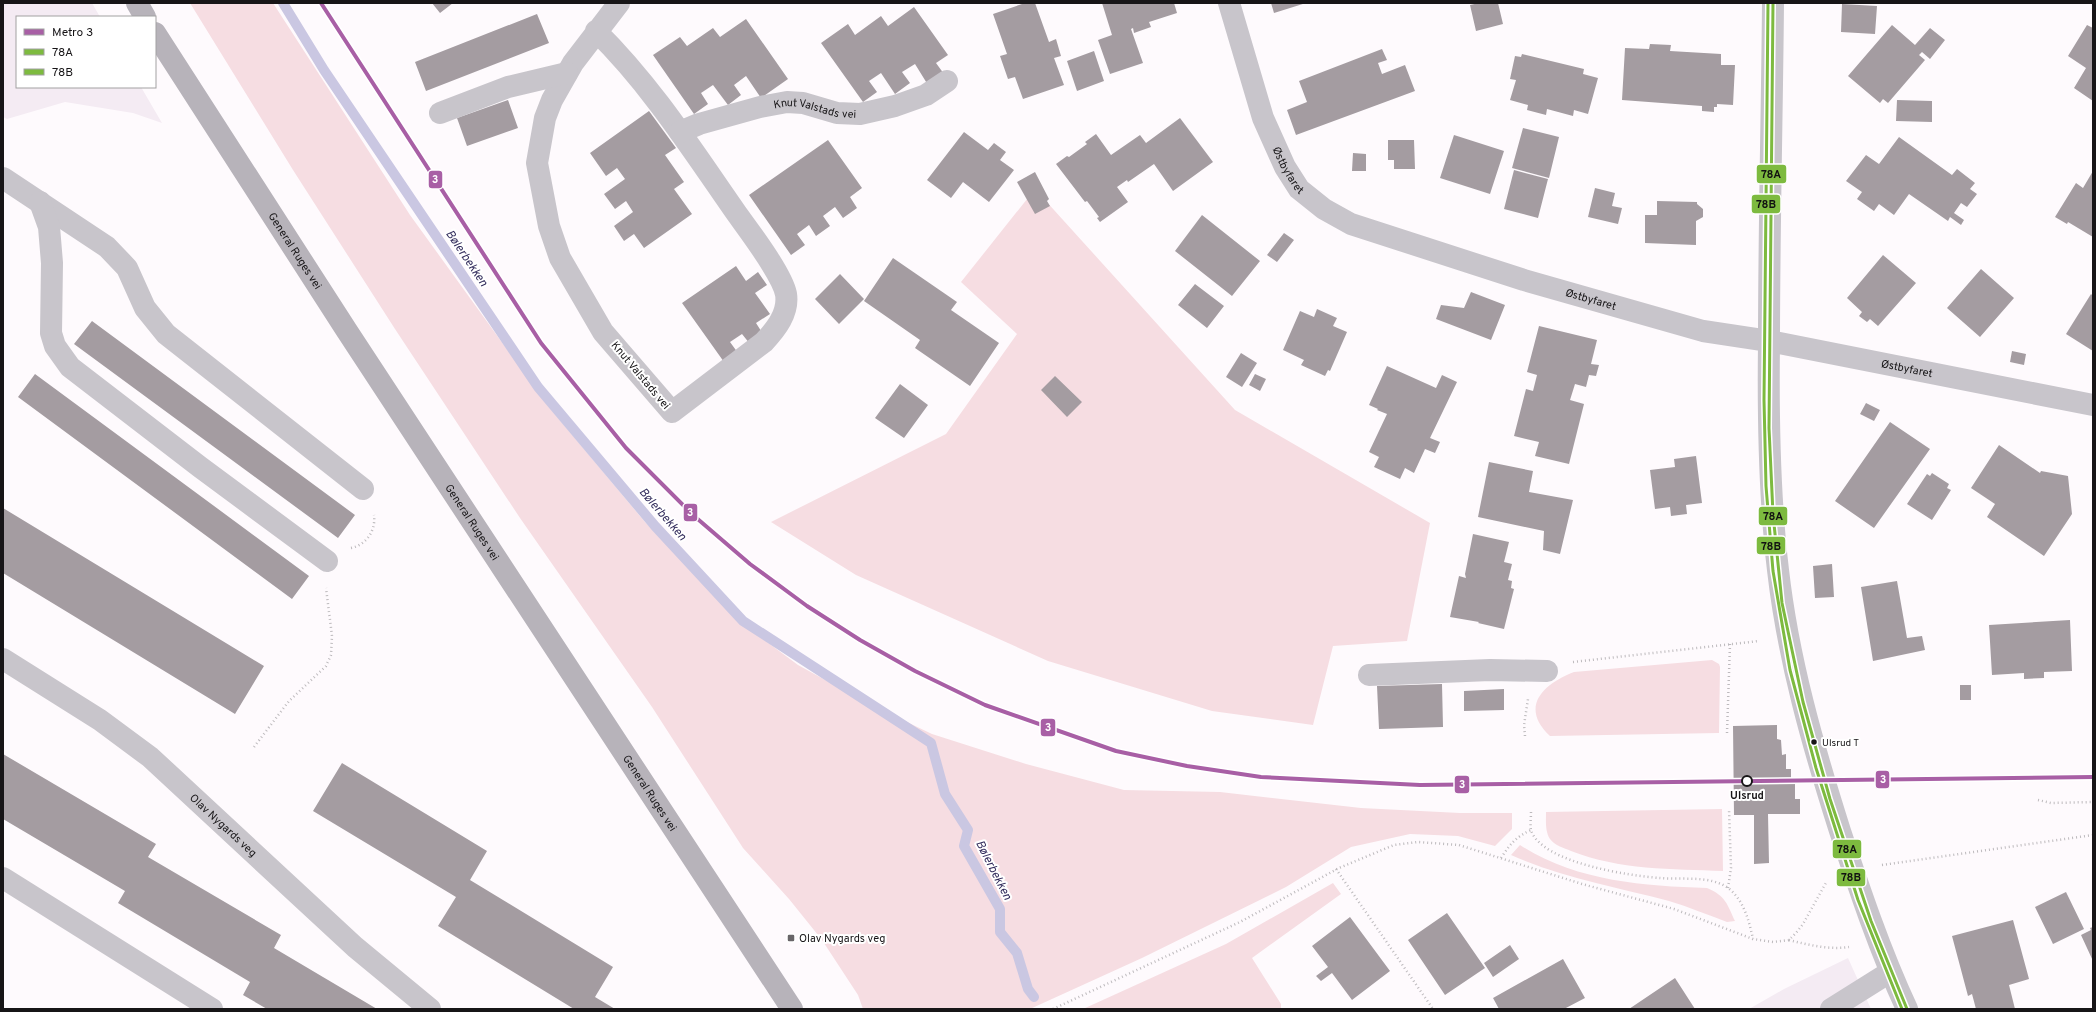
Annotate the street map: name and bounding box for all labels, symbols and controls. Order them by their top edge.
legend [16,16,156,88]
text: Metro 3 [52,25,93,41]
text: 78A [52,45,73,61]
text: 78B [52,65,73,81]
street label: Knut Valstads vei [773,96,857,122]
street label: Østbyfaret [1269,145,1306,198]
line badge: 78A [1756,164,1787,184]
text: 78A [1761,168,1781,182]
line badge: 3 [428,170,443,189]
text: 3 [432,173,438,187]
line badge: 78B [1751,194,1781,214]
text: 78B [1756,198,1776,212]
street label: General Ruges vei [265,210,324,292]
water label: Bølerbekken [441,227,491,290]
street label: Østbyfaret [1564,286,1618,314]
street label: Knut Valstads vei [608,339,673,412]
street label: Østbyfaret [1880,357,1934,381]
street label: General Ruges vei [441,482,502,563]
water label: Bølerbekken [635,485,690,545]
line badge: 3 [683,503,698,522]
text: 3 [687,506,693,520]
line badge: 78A [1758,506,1788,526]
text: 78A [1763,510,1783,524]
line badge: 78B [1756,536,1786,555]
text: 78B [1761,540,1781,554]
line badge: 3 [1040,718,1056,737]
text: 3 [1045,721,1051,735]
marker: Ulsrud T [1809,737,1819,747]
place label: Ulsrud T [1822,737,1859,750]
street label: General Ruges vei [619,753,680,834]
line badge: 3 [1875,770,1890,789]
text: 3 [1880,773,1886,787]
line badge: 3 [1454,775,1470,794]
marker: Ulsrud [1741,775,1753,787]
text: 3 [1459,778,1465,792]
place label: Ulsrud [1730,789,1764,803]
street label: Olav Nygards veg [186,791,259,860]
water label: Bølerbekken [971,838,1015,903]
line badge: 78A [1832,839,1862,859]
text: 78A [1837,843,1857,857]
line badge: 78B [1836,868,1866,887]
text: 78B [1841,871,1861,885]
place label: Olav Nygards veg [799,932,885,946]
marker: Olav Nygards veg [786,933,796,943]

